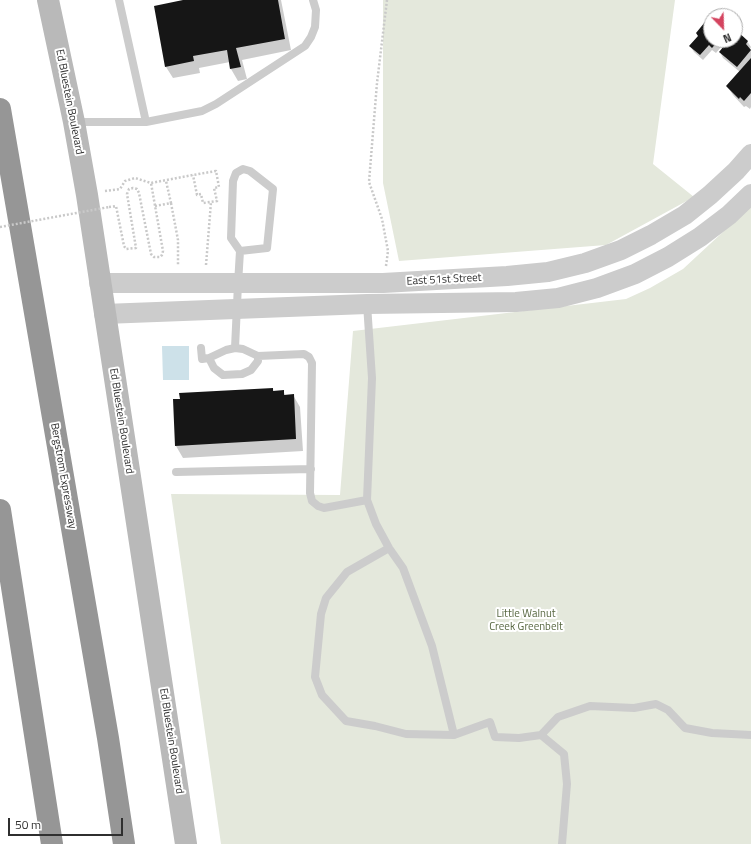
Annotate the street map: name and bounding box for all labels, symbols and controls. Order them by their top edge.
north arrow [703,8,743,48]
text: N [721,29,734,47]
street label: Ed Bluestein Boulevard [52,48,86,156]
street label: East 51st Street [406,271,482,289]
street label: Ed Bluestein Boulevard [106,367,136,475]
street label: Bergstrom Expressway [47,422,79,530]
park label: Little Walnut Creek Greenbelt [489,607,563,633]
street label: Ed Bluestein Boulevard [156,687,186,795]
scale bar [10,810,125,836]
text: 50 m [15,815,41,834]

